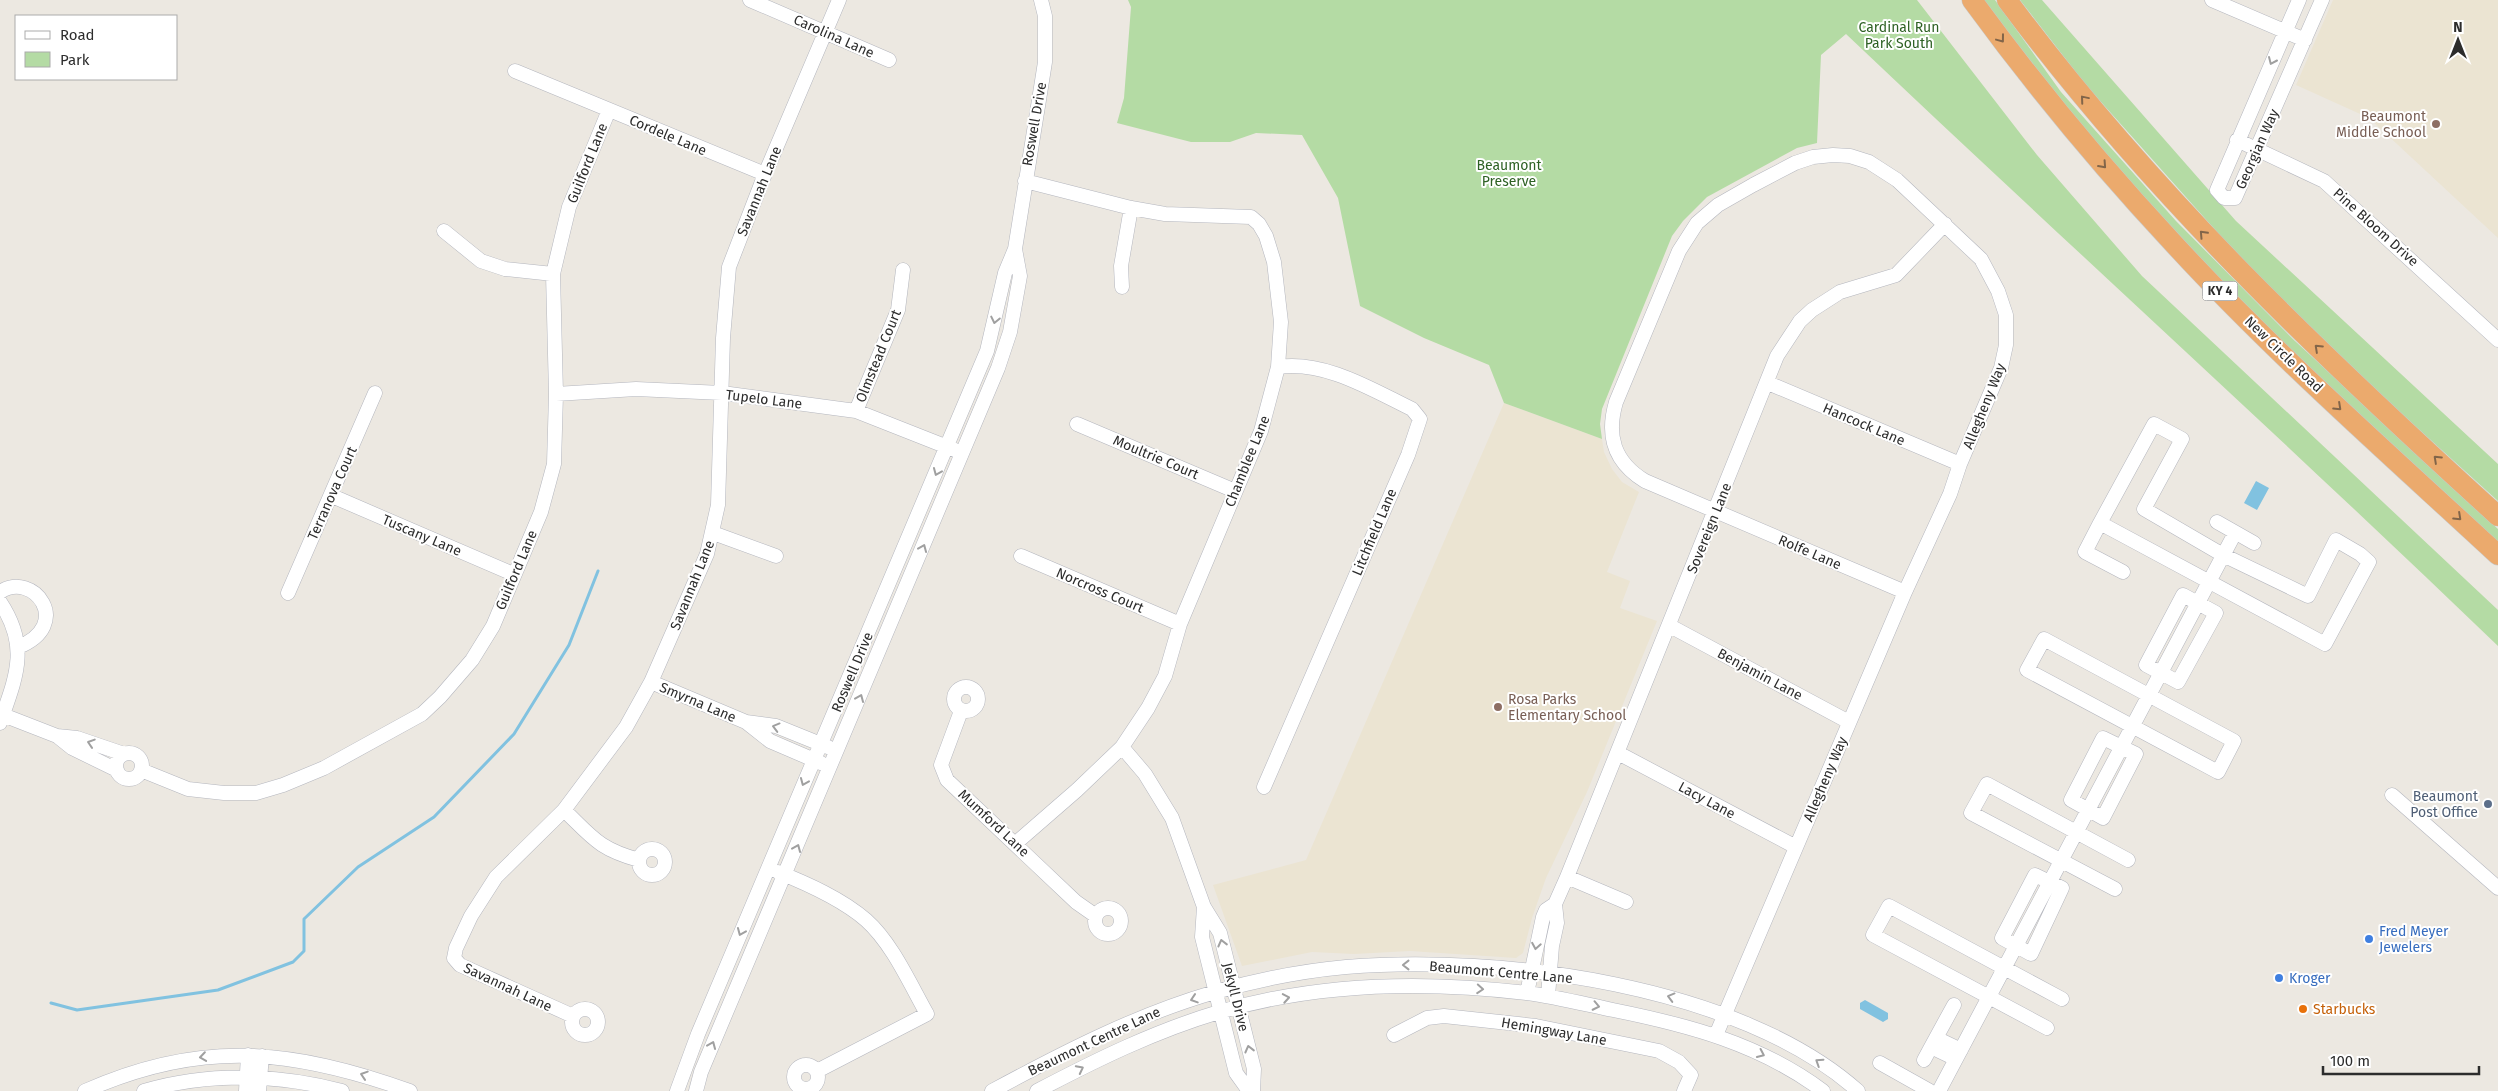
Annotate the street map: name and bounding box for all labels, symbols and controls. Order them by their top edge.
street label: Carolina Lane [791,11,877,62]
legend [15,15,178,80]
north arrow [2433,15,2483,65]
park label: Cardinal Run Park South [1859,19,1939,52]
text: N [2453,19,2463,36]
text: Road [60,26,95,44]
one-way arrow [1995,33,2003,42]
text: Park [60,51,90,69]
one-way arrow [2268,56,2279,65]
street label: Roswell Drive [1019,81,1050,168]
one-way arrow [2081,96,2089,105]
street label: Georgian Way [2232,106,2283,192]
place label: Beaumont Middle School [2336,108,2427,141]
street label: Cordele Lane [627,112,709,159]
marker: Beaumont Middle School [2430,118,2442,130]
street label: Guilford Lane [564,121,611,206]
street label: Savannah Lane [734,144,785,239]
park label: Beaumont Preserve [1476,157,1543,190]
one-way arrow [2097,160,2106,169]
street label: Pine Bloom Drive [2329,185,2422,270]
one-way arrow [2200,230,2209,239]
road number: KY 4 [2202,282,2238,300]
street label: Olmstead Court [852,306,905,405]
street label: New Circle Road [2241,313,2326,396]
one-way arrow [990,316,1000,325]
one-way arrow [2315,345,2324,354]
street label: Allegheny Way [1960,361,2009,452]
street label: Tupelo Lane [725,386,803,413]
street label: Hancock Lane [1820,399,1908,449]
one-way arrow [2333,401,2342,410]
street label: Chamblee Lane [1221,413,1274,509]
street label: Moultrie Court [1110,432,1202,484]
street label: Terranova Court [304,443,361,543]
one-way arrow [2433,456,2442,465]
one-way arrow [932,467,943,476]
street label: Sovereign Lane [1684,480,1735,576]
street label: Litchfield Lane [1349,486,1400,578]
street label: Tuscany Lane [380,511,464,560]
one-way arrow [2452,511,2461,520]
street label: Guilford Lane [492,528,541,613]
street label: Rolfe Lane [1776,532,1844,573]
street label: Savannah Lane [667,538,718,633]
one-way arrow [916,544,927,553]
street label: Norcross Court [1053,564,1147,617]
street label: Roswell Drive [828,630,877,715]
street label: Benjamin Lane [1714,645,1805,704]
street label: Smyrna Lane [657,679,739,726]
place label: Rosa Parks Elementary School [1508,691,1626,724]
one-way arrow [853,694,864,703]
marker: Rosa Parks Elementary School [1492,701,1504,713]
one-way arrow [772,722,781,733]
street label: Allegheny Way [1800,734,1851,824]
one-way arrow [87,739,96,749]
one-way arrow [800,777,811,786]
street label: Lacy Lane [1675,778,1738,823]
street label: Mumford Lane [955,786,1033,861]
place label: Beaumont Post Office [2410,788,2479,821]
marker: Beaumont Post Office [2482,798,2494,810]
one-way arrow [790,844,801,853]
place label: Fred Meyer Jewelers [2379,923,2449,956]
one-way arrow [737,927,748,936]
marker: Fred Meyer Jewelers [2363,933,2375,945]
one-way arrow [1217,939,1228,948]
one-way arrow [1532,942,1542,950]
street label: Beaumont Centre Lane [1429,958,1573,987]
street label: Savannah Lane [461,960,555,1015]
one-way arrow [1402,960,1410,970]
street label: Jekyll Drive [1219,961,1252,1033]
place label: Kroger [2289,970,2331,987]
marker: Kroger [2273,972,2285,984]
one-way arrow [1476,984,1484,995]
one-way arrow [1191,993,1199,1003]
one-way arrow [1667,993,1675,1003]
one-way arrow [1282,994,1291,1004]
one-way arrow [1592,1001,1600,1011]
place label: Starbucks [2313,1001,2376,1018]
street label: Beaumont Centre Lane [1025,1003,1163,1080]
marker: Starbucks [2297,1003,2309,1015]
street label: Hemingway Lane [1500,1014,1608,1049]
one-way arrow [706,1041,717,1050]
one-way arrow [1244,1044,1255,1053]
scale bar [2323,1044,2479,1076]
one-way arrow [1756,1048,1765,1058]
one-way arrow [199,1052,208,1062]
text: 100 m [2330,1052,2370,1070]
one-way arrow [1815,1059,1825,1068]
one-way arrow [1075,1065,1084,1075]
one-way arrow [360,1071,368,1081]

